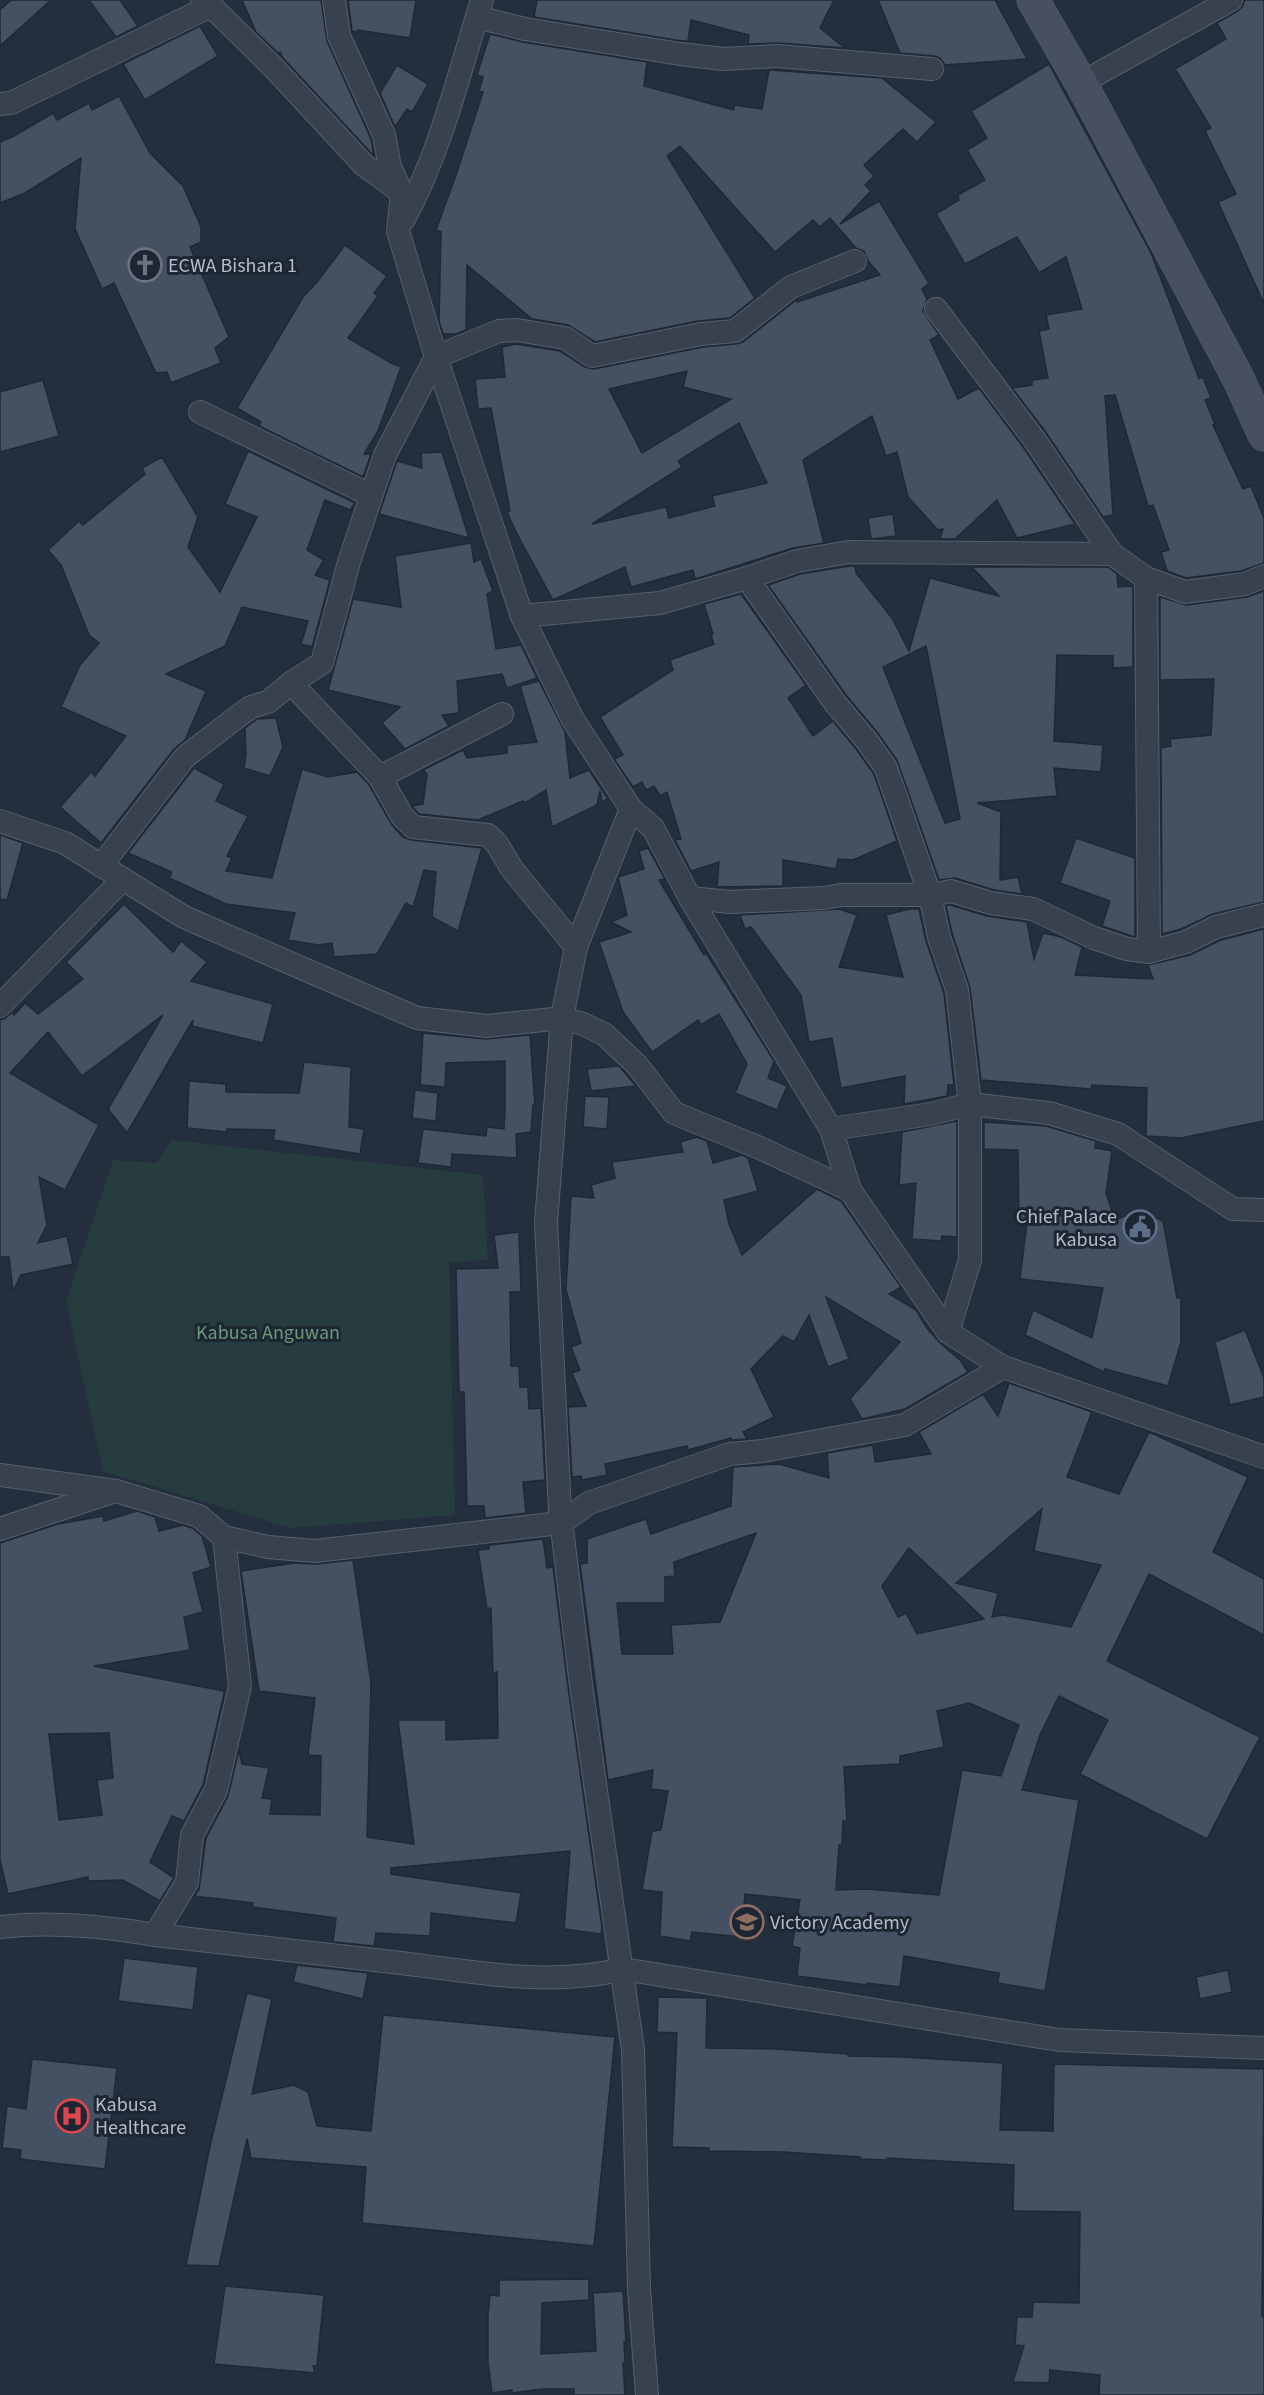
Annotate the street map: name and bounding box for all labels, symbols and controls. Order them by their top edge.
church icon: ECWA Bishara 1 [127,247,163,283]
place label: ECWA Bishara 1 [168,252,297,280]
place label: Chief Palace Kabusa [1016,1203,1117,1254]
public building icon: Chief Palace Kabusa [1122,1209,1158,1245]
park label: Kabusa Anguwan [196,1319,340,1347]
school or university icon: Victory Academy [729,1904,765,1940]
place label: Victory Academy [770,1909,910,1937]
place label: Kabusa Healthcare [95,2091,186,2142]
hospital icon: Kabusa Healthcare [54,2098,90,2134]

